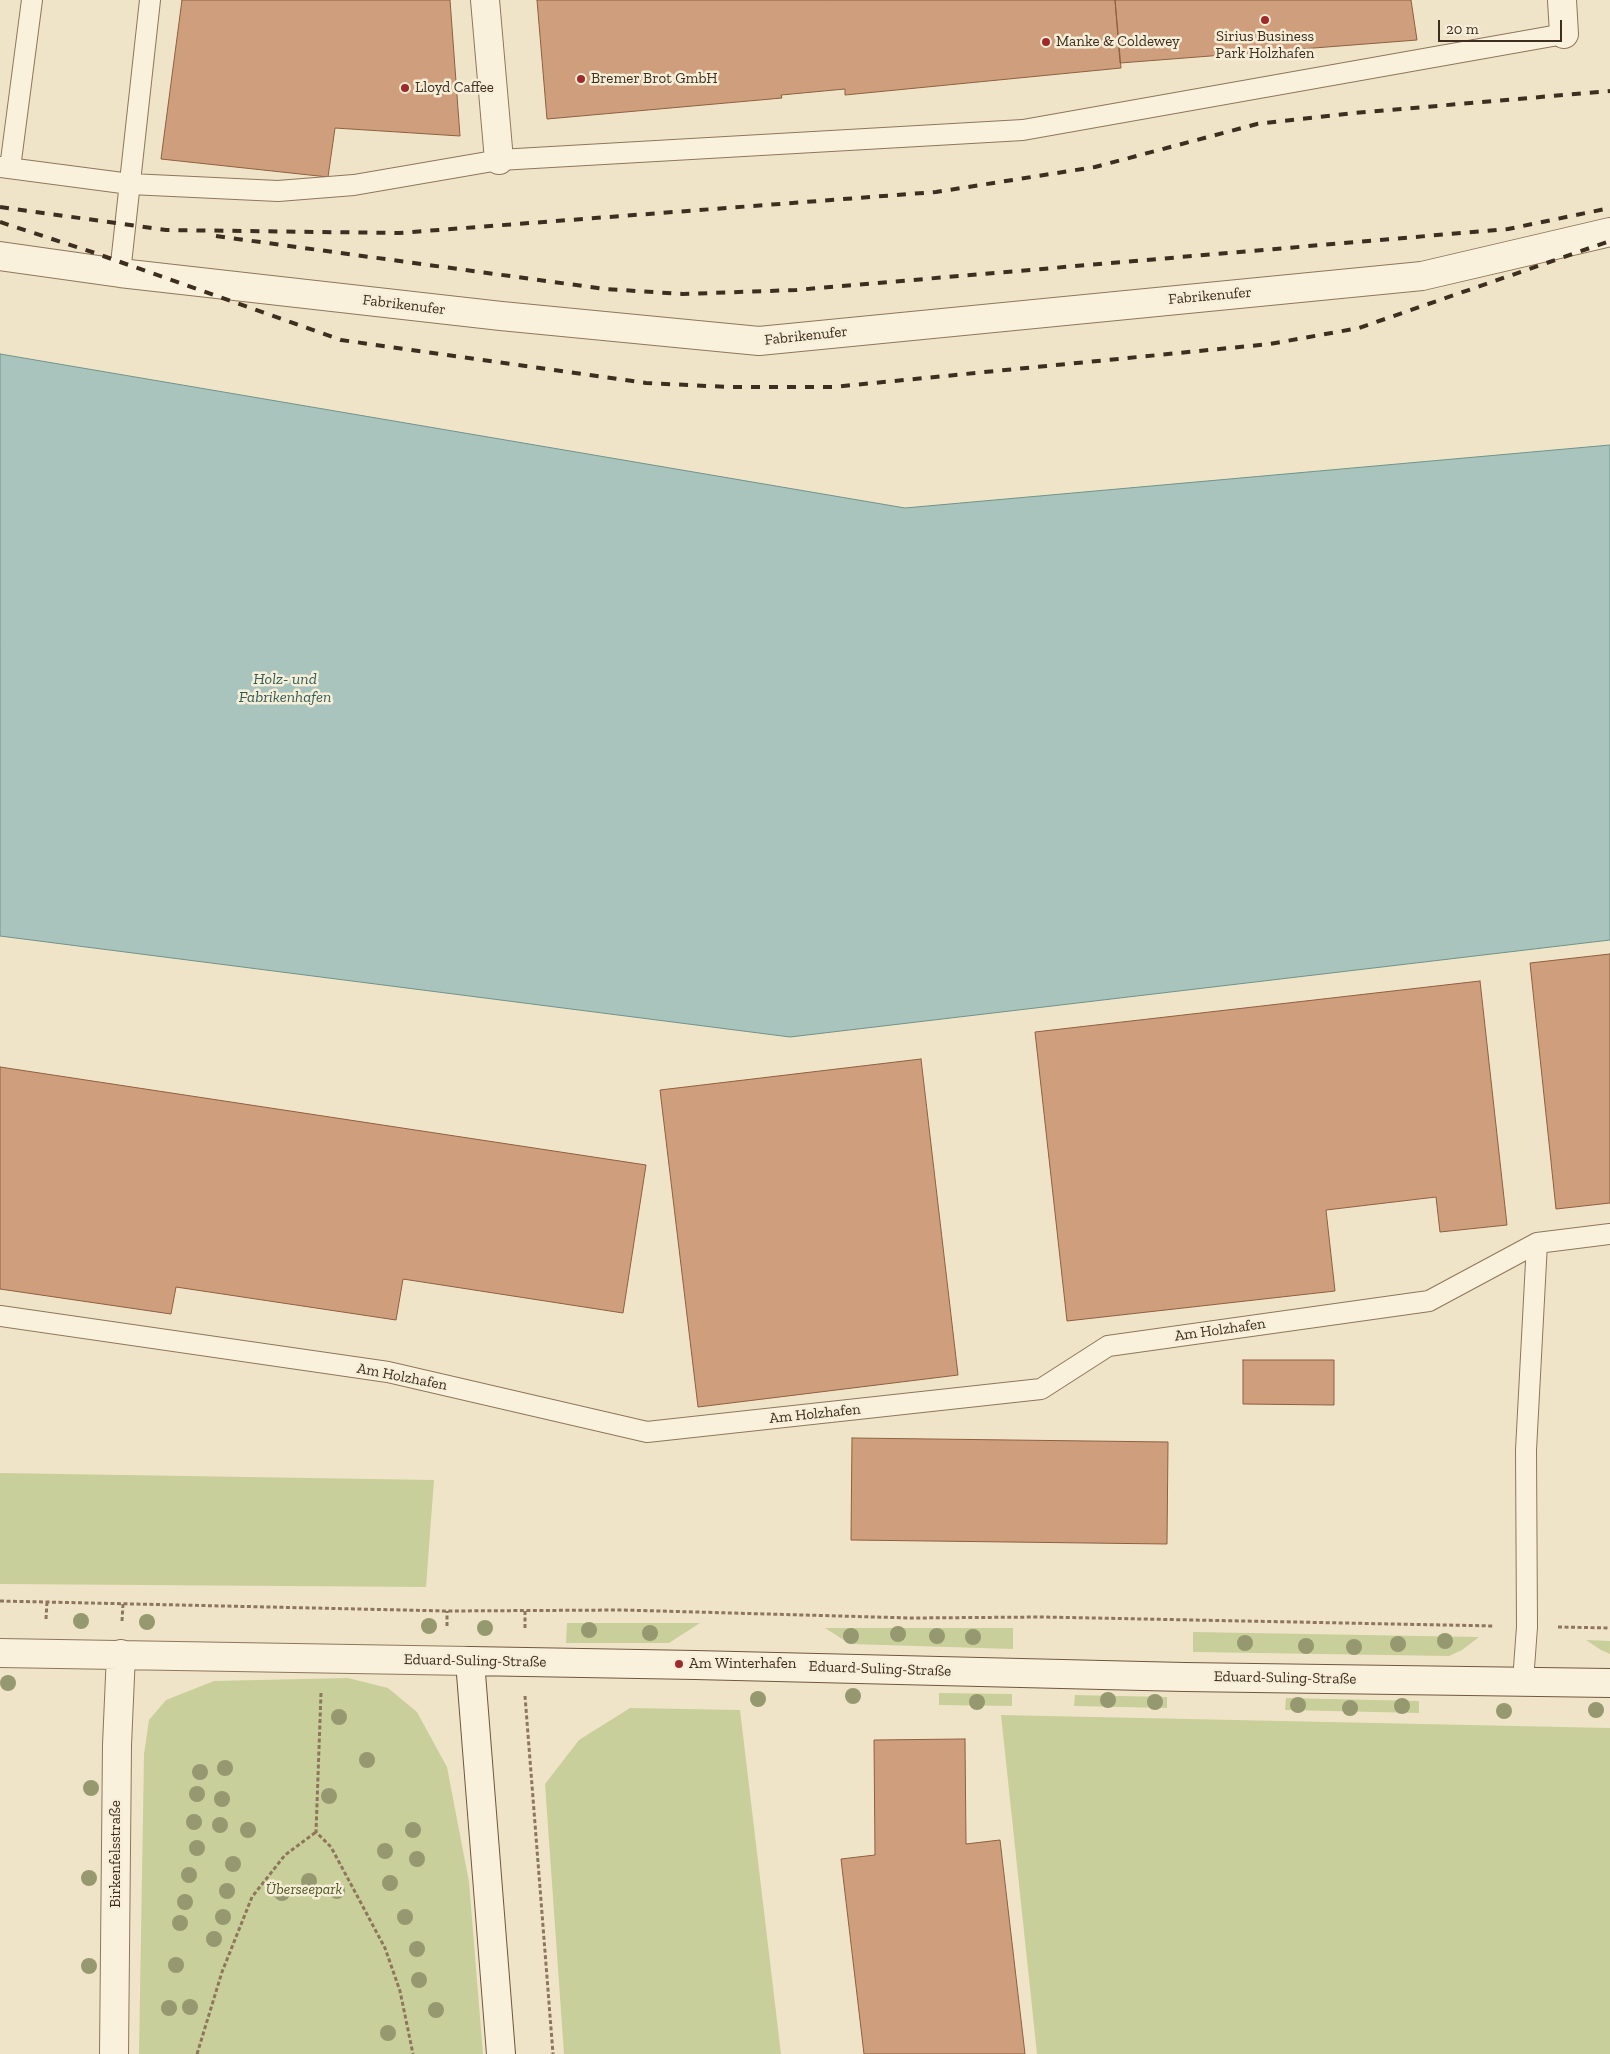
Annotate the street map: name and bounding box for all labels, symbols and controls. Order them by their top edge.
scale bar [1440,10,1564,42]
marker: Sirius Business Park Holzhafen [1259,14,1271,26]
text: 20 m [1446,20,1479,38]
place label: Sirius Business Park Holzhafen [1216,28,1314,63]
place label: Manke & Coldewey [1056,33,1180,51]
marker: Manke & Coldewey [1040,36,1052,48]
place label: Bremer Brot GmbH [591,70,717,88]
marker: Bremer Brot GmbH [575,73,587,85]
place label: Lloyd Caffee [415,79,494,97]
marker: Lloyd Caffee [399,82,411,94]
street label: Fabrikenufer [1168,283,1252,309]
street label: Fabrikenufer [361,291,447,319]
street label: Fabrikenufer [764,323,848,349]
water label: Holz- und Fabrikenhafen [239,669,331,707]
street label: Am Holzhafen [1173,1315,1267,1345]
street label: Am Holzhafen [355,1359,449,1395]
street label: Am Holzhafen [768,1400,862,1428]
street label: Eduard-Suling-Straße [404,1651,546,1671]
place label: Am Winterhafen [689,1655,796,1673]
marker: Am Winterhafen [673,1658,685,1670]
street label: Eduard-Suling-Straße [808,1658,952,1680]
street label: Eduard-Suling-Straße [1214,1668,1356,1688]
street label: Birkenfelsstraße [107,1800,125,1908]
park label: Überseepark [266,1881,342,1899]

